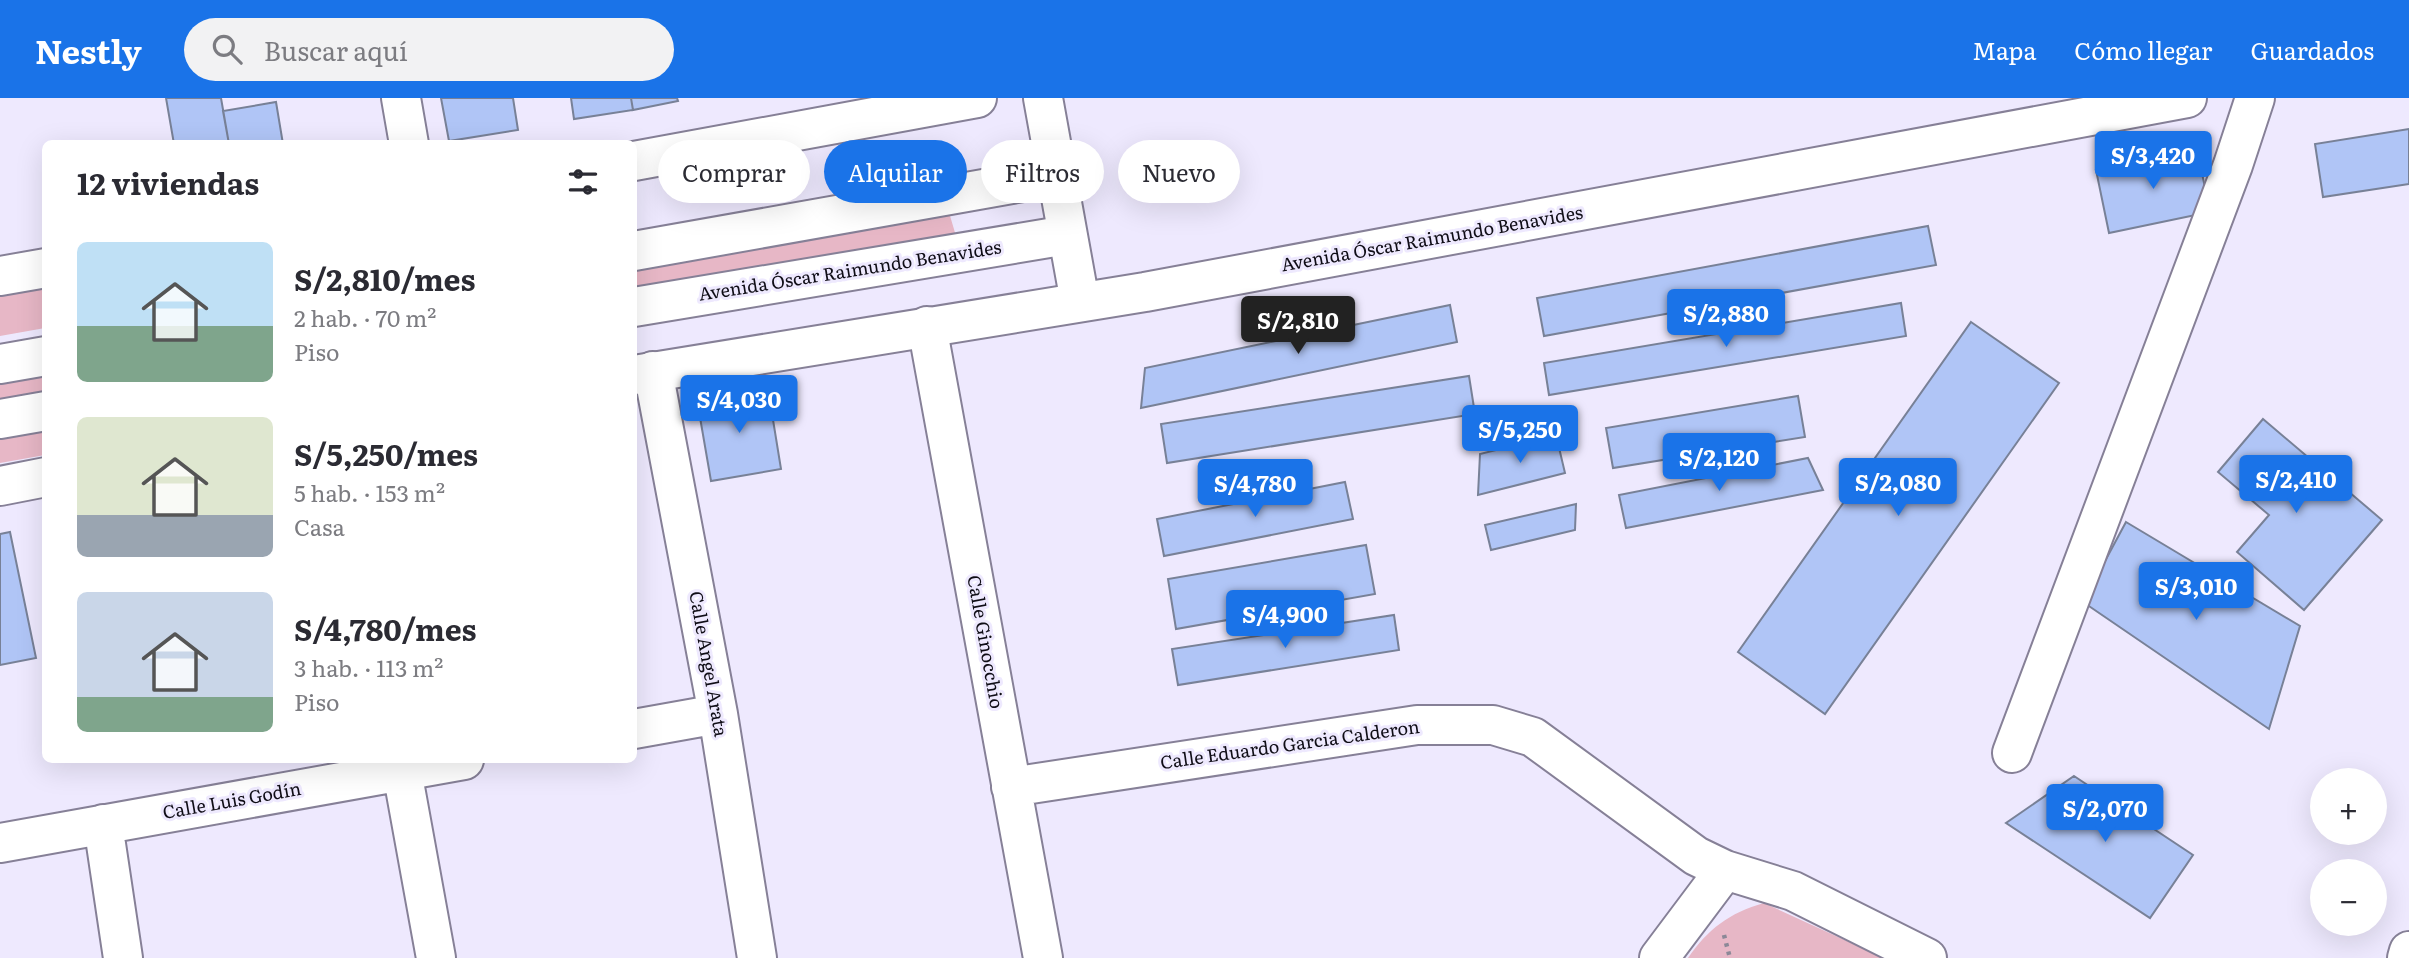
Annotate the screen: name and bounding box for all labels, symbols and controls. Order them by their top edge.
search box [184,18,674,81]
text: Nestly [35,25,142,74]
icon: search [208,30,246,68]
text: Buscar aquí [264,30,408,69]
text: Mapa [1972,32,2036,67]
text: Cómo llegar [2074,32,2212,67]
text: Guardados [2250,32,2374,67]
pin: S/3,420 [2088,132,2218,191]
text: S/3,420 [2111,137,2195,171]
chip: Comprar [658,140,810,203]
chip: Alquilar [824,140,967,203]
chip: Filtros [981,140,1104,203]
chip: Nuevo [1118,140,1240,203]
text: 12 viviendas [77,160,259,204]
icon: filters [564,163,602,201]
street label: Avenida Óscar Raimundo Benavides [1279,198,1585,277]
street label: Avenida Óscar Raimundo Benavides [697,232,1003,307]
text: S/2,810/mes [294,256,475,300]
icon: home [133,270,217,354]
pin: S/2,880 [1661,289,1791,349]
text: S/2,880 [1683,295,1769,329]
pin: S/2,810 [1233,296,1363,356]
text: 2 hab. · 70 m² [294,300,436,334]
text: S/2,810 [1257,302,1339,336]
text: Piso [294,334,339,368]
pin: S/4,030 [674,376,804,435]
text: S/4,030 [697,381,782,415]
pin: S/5,250 [1455,406,1585,465]
text: S/5,250 [1478,411,1562,445]
text: S/5,250/mes [294,431,478,475]
pin: S/2,120 [1654,434,1784,493]
text: S/2,120 [1679,439,1759,473]
icon: home [133,445,217,529]
pin: S/2,410 [2231,456,2361,515]
pin: S/2,080 [1833,458,1963,518]
pin: S/4,780 [1190,460,1320,519]
text: S/2,410 [2255,461,2337,495]
text: S/2,080 [1855,464,1941,498]
text: S/4,780 [1214,465,1296,499]
text: 5 hab. · 153 m² [294,475,445,509]
text: Casa [294,509,345,543]
pin: S/3,010 [2131,562,2261,622]
text: S/3,010 [2155,568,2237,602]
street label: Calle Ginocchio [961,573,1011,711]
street label: Calle Angel Arata [683,589,736,739]
pin: S/4,900 [1220,590,1350,650]
text: S/4,900 [1242,596,1328,630]
text: S/4,780/mes [294,606,476,650]
icon: home [133,620,217,704]
text: 3 hab. · 113 m² [294,650,443,684]
text: Piso [294,684,339,718]
street label: Calle Eduardo Garcia Calderon [1158,712,1421,775]
map controls [2310,768,2387,936]
button: + [2310,768,2387,845]
street label: Calle Luis Godín [160,774,303,825]
pin: S/2,070 [2040,784,2170,844]
text: S/2,070 [2062,790,2148,824]
button: − [2310,859,2387,936]

